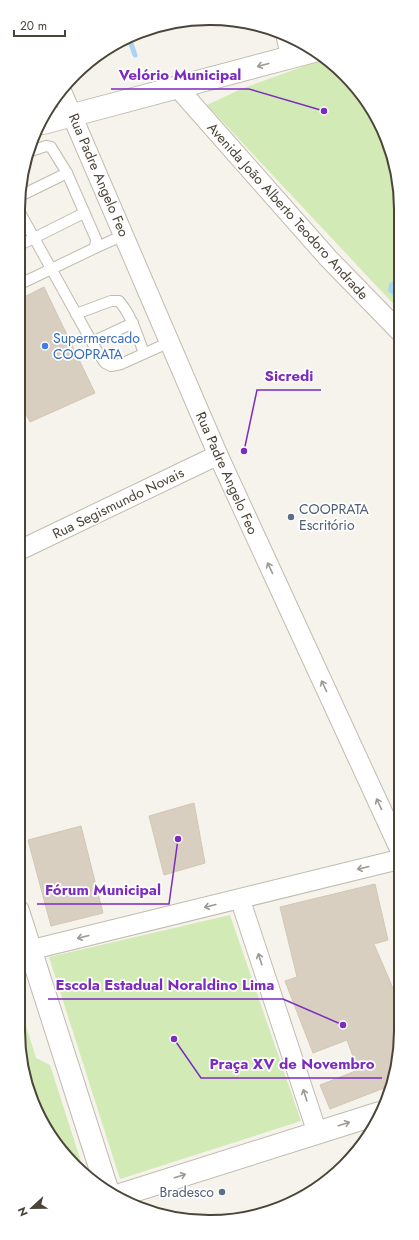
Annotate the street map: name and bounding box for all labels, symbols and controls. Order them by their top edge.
scale bar [14,12,65,38]
text: 20 m [20,17,47,35]
callout: Velório Municipal [111,62,249,89]
one-way arrow [257,62,270,69]
text: Velório Municipal [118,64,241,86]
street label: Rua Padre Angelo Feo [64,110,134,240]
street label: Avenida João Alberto Teodoro Andrade [203,118,373,304]
place label: Supermercado COOPRATA [53,328,140,364]
marker: Supermercado COOPRATA [40,341,50,351]
callout: Sicredi [257,363,321,390]
text: Sicredi [265,365,313,387]
street label: Rua Padre Angelo Feo [191,408,263,538]
street label: Rua Segismundo Novais [49,462,187,544]
place label: COOPRATA Escritório [299,499,370,535]
marker: COOPRATA Escritório [286,512,296,522]
one-way arrow [266,562,273,574]
one-way arrow [320,680,327,692]
one-way arrow [374,799,382,811]
one-way arrow [357,865,370,872]
callout: Fórum Municipal [37,877,169,904]
text: Fórum Municipal [45,879,161,901]
one-way arrow [203,903,216,911]
one-way arrow [77,934,90,941]
one-way arrow [255,953,263,965]
callout: Escola Estadual Noraldino Lima [48,972,283,999]
text: Escola Estadual Noraldino Lima [56,974,274,996]
callout: Praça XV de Novembro [201,1051,382,1078]
text: Praça XV de Novembro [209,1053,375,1075]
one-way arrow [301,1089,308,1102]
one-way arrow [338,1120,351,1127]
one-way arrow [174,1172,187,1179]
place label: Bradesco [159,1182,214,1202]
marker: Bradesco [217,1187,227,1197]
north arrow [12,1188,52,1228]
text: N [14,1205,32,1219]

